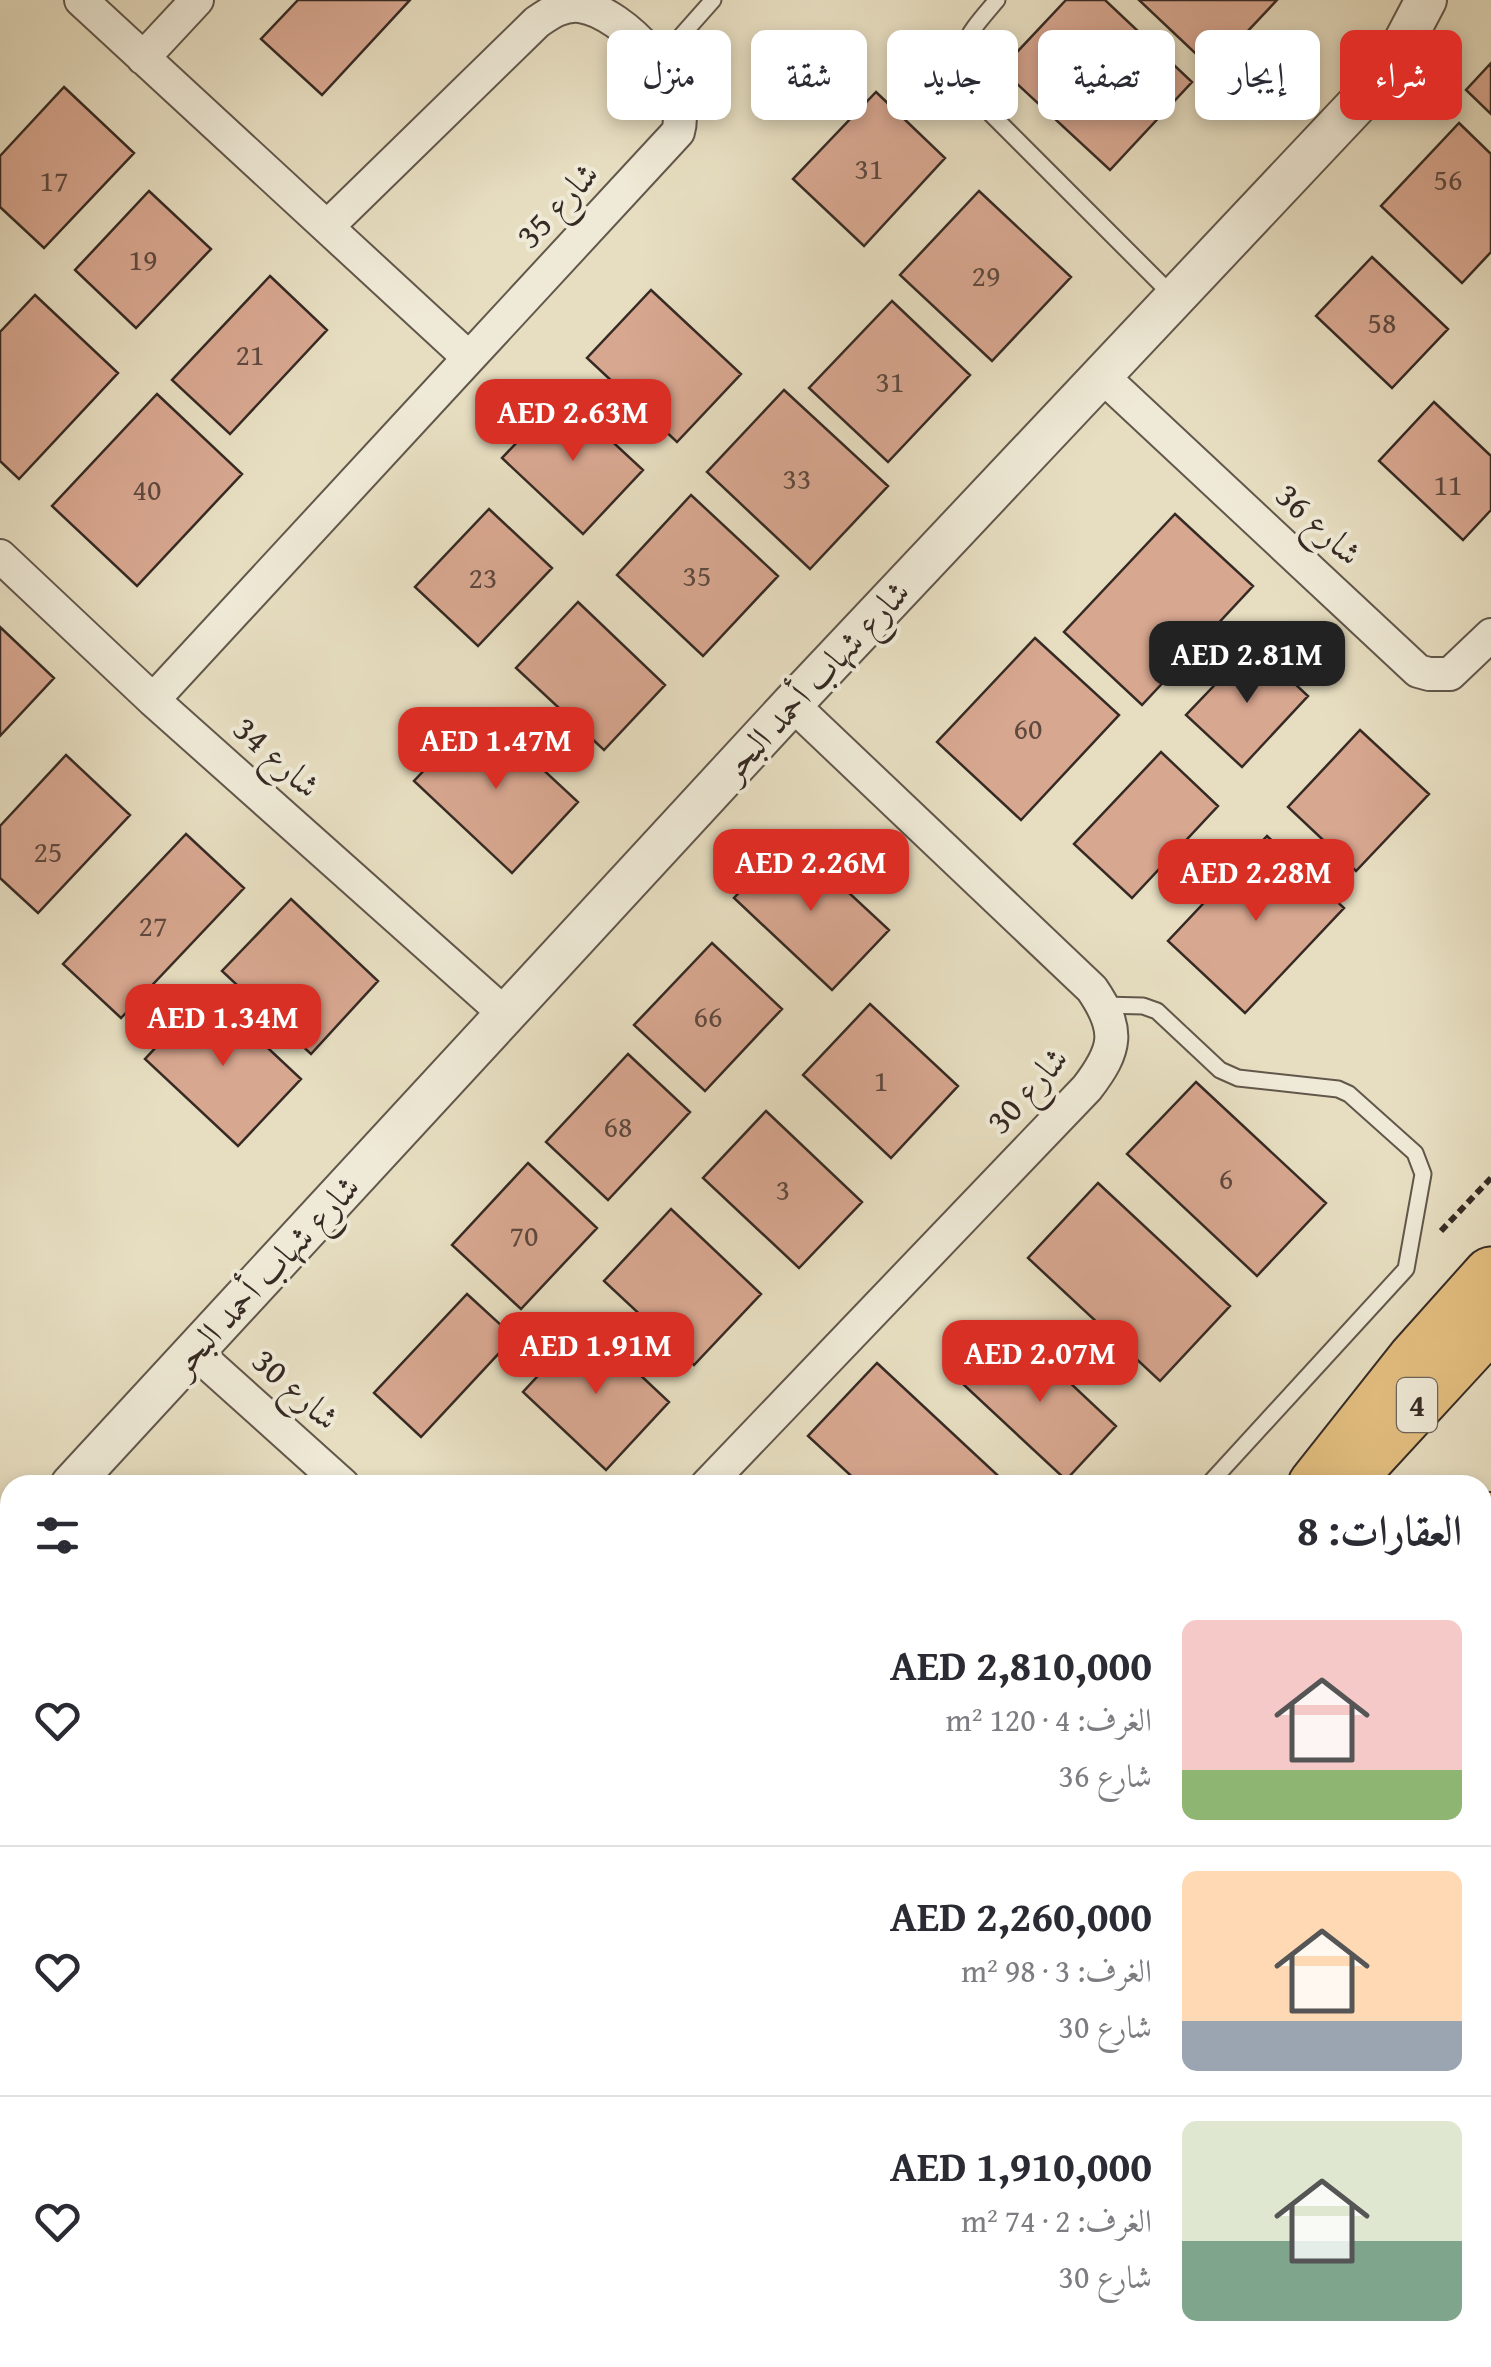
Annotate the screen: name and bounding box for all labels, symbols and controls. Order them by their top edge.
chip: منزل [607,30,731,120]
chip: شقة [751,30,867,120]
chip: جديد [887,30,1018,120]
chip: تصفية [1038,30,1175,120]
chip: إيجار [1195,30,1320,120]
chip: شراء [1340,30,1462,120]
house number: 31 [855,146,883,190]
street label: شارع 35 [503,150,613,262]
house number: 56 [1434,157,1462,201]
house number: 17 [40,158,68,202]
house number: 19 [129,237,157,281]
house number: 29 [972,253,1000,297]
house number: 58 [1368,300,1396,344]
house number: 21 [236,332,264,376]
house number: 31 [876,359,904,403]
pin: AED 2.63M [459,379,687,464]
text: AED 2.63M [497,388,649,435]
house number: 33 [783,456,811,500]
house number: 11 [1434,462,1462,506]
house number: 40 [133,467,161,511]
street label: شارع 36 [1262,470,1374,580]
house number: 35 [683,553,711,597]
house number: 23 [469,555,497,599]
street label: شارع شهاب أحمد البحر [706,568,924,796]
pin: AED 2.81M [1133,621,1361,706]
text: AED 2.81M [1171,630,1323,677]
street label: شارع 34 [220,703,332,813]
house number: 60 [1014,706,1042,750]
pin: AED 1.47M [382,707,610,792]
text: AED 1.47M [420,716,572,763]
house number: 25 [34,829,62,873]
pin: AED 2.26M [697,829,925,914]
text: AED 2.26M [735,838,887,885]
pin: AED 2.28M [1142,839,1370,924]
text: AED 2.28M [1180,848,1332,895]
house number: 27 [139,903,167,947]
pin: AED 1.34M [109,984,337,1069]
text: AED 1.34M [147,993,299,1040]
house number: 66 [694,994,722,1038]
street label: شارع 30 [973,1035,1083,1147]
house number: 1 [874,1058,888,1102]
house number: 68 [604,1104,632,1148]
house number: 6 [1219,1156,1233,1200]
street label: شارع شهاب أحمد البحر [156,1163,374,1391]
house number: 3 [776,1167,790,1211]
house number: 70 [510,1213,538,1257]
pin: AED 1.91M [482,1312,710,1397]
pin: AED 2.07M [926,1320,1154,1405]
text: AED 1.91M [520,1321,672,1368]
text: AED 2.07M [964,1329,1116,1376]
street label: شارع 30 [239,1335,351,1445]
road number: 4 [1397,1378,1437,1432]
text: العقارات: 8 [1297,1499,1462,1560]
icon: filters [30,1508,85,1563]
text: AED 2,810,000 [890,1634,1152,1695]
icon: home [1262,1660,1382,1780]
icon: heart [30,1693,85,1748]
text: الغرف: 4 · 120 m² [945,1696,1152,1743]
text: شارع 36 [1059,1752,1152,1799]
text: AED 2,260,000 [890,1885,1152,1946]
icon: home [1262,1911,1382,2031]
icon: heart [30,1944,85,1999]
text: الغرف: 3 · 98 m² [961,1947,1152,1994]
text: شارع 30 [1059,2003,1152,2050]
text: AED 1,910,000 [890,2135,1152,2196]
icon: home [1262,2161,1382,2281]
icon: heart [30,2194,85,2249]
text: الغرف: 2 · 74 m² [961,2197,1152,2244]
text: شارع 30 [1059,2253,1152,2300]

